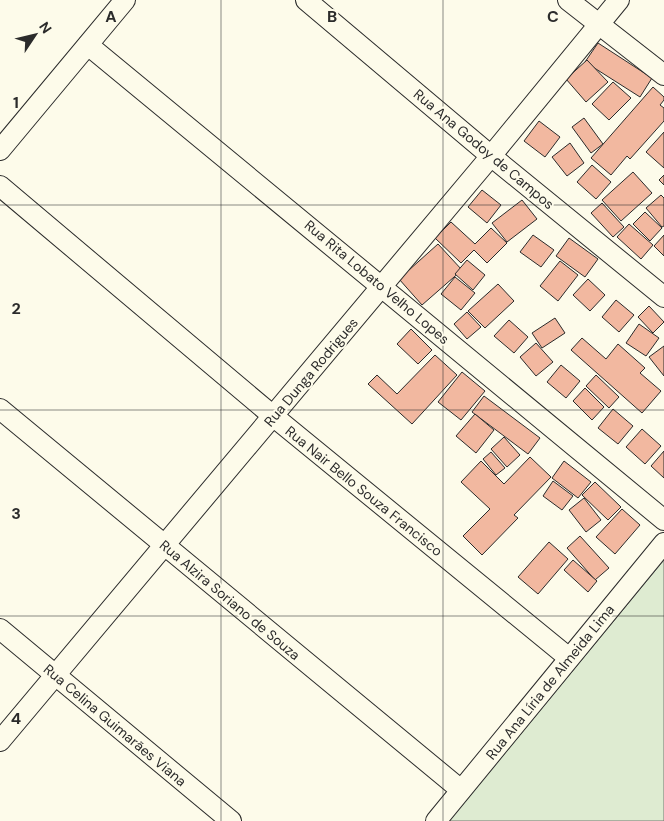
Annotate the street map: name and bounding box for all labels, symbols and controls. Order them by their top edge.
text: A [105,6,117,27]
text: B [327,6,337,27]
text: C [547,6,559,27]
north arrow [10,10,60,60]
text: N [35,18,56,37]
street label: Rua Ana Godoy de Campos [410,85,558,213]
text: 1 [13,92,19,113]
street label: Rua Rita Lobato Velho Lopes [301,216,453,348]
text: 2 [11,298,21,319]
street label: Rua Dunga Rodrigues [260,314,362,430]
street label: Rua Nair Bello Souza Francisco [282,422,446,560]
text: 3 [11,503,21,524]
street label: Rua Alzira Soriano de Souza [156,536,304,664]
street label: Rua Ana Líria de Almeida Lima [482,601,618,763]
street label: Rua Celina Guimarães Viana [40,660,190,790]
text: 4 [11,708,21,729]

